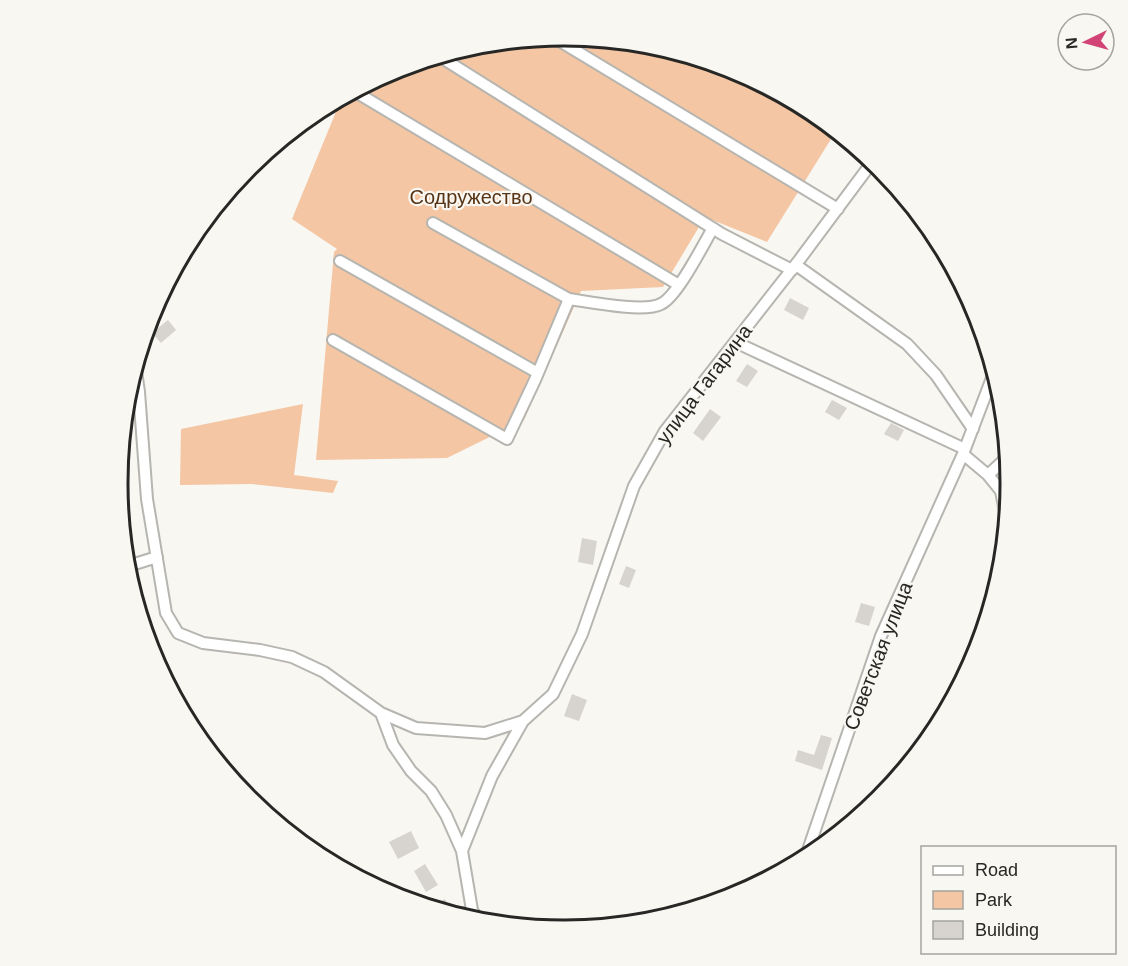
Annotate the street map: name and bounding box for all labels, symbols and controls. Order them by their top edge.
north arrow [1056,12,1116,72]
text: N [1063,37,1081,50]
park label: Содружество [409,186,533,208]
street label: улица Гагарина [652,319,757,448]
street label: Советская улица [840,578,917,733]
legend [921,846,1116,954]
text: Road [975,860,1018,880]
text: Park [975,890,1013,910]
text: Building [975,920,1039,940]

